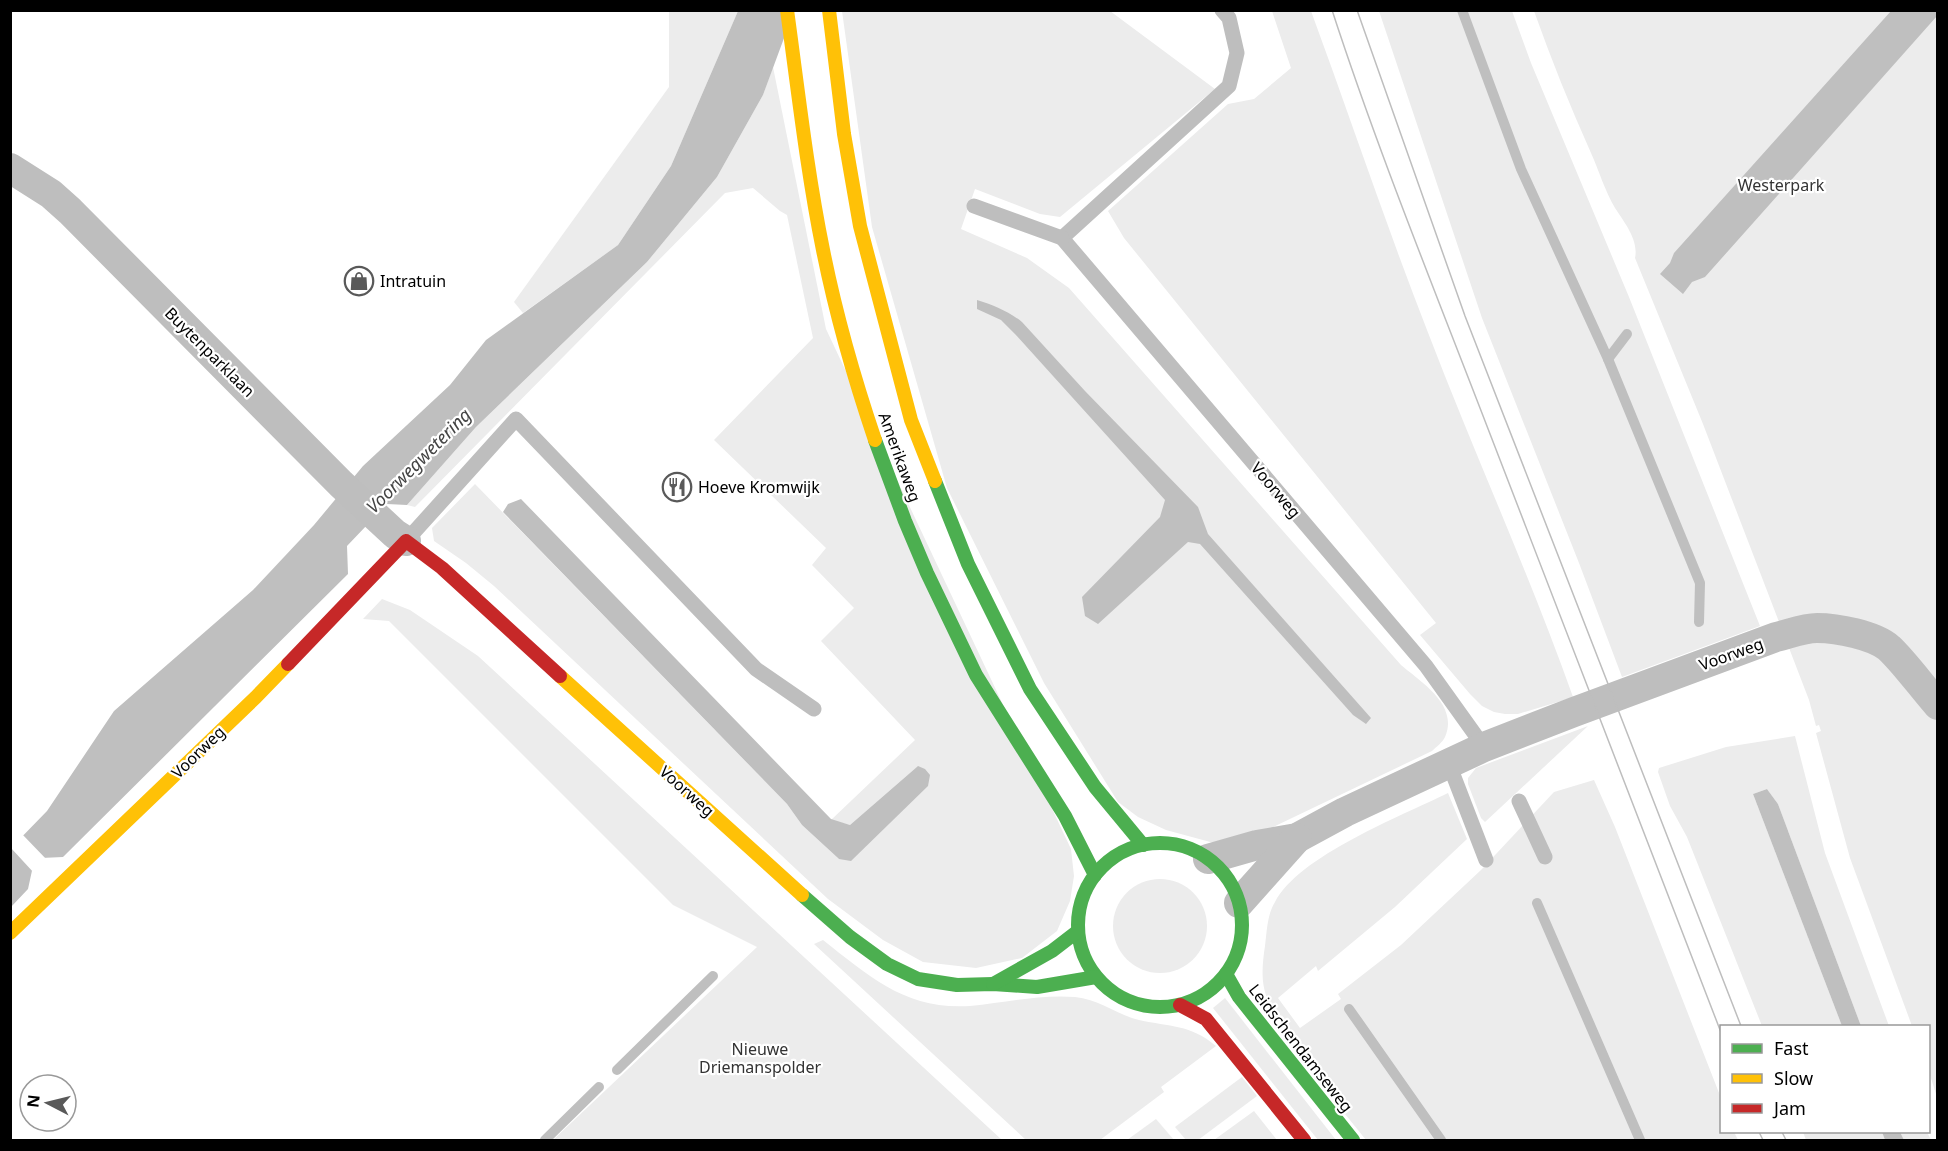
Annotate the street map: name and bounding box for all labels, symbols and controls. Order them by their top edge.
park label: Westerpark [1738,174,1825,196]
shop icon: Intratuin [343,265,375,297]
place label: Intratuin [380,270,446,292]
street label: Buytenparklaan [160,302,260,402]
water label: Voorwegwetering [361,403,476,518]
street label: Amerikaweg [874,409,926,505]
street label: Voorweg [1246,457,1306,523]
restaurant icon: Hoeve Kromwijk [661,471,693,503]
place label: Hoeve Kromwijk [698,476,820,498]
street label: Voorweg [1696,632,1766,676]
street label: Voorweg [166,721,230,783]
street label: Voorweg [655,761,719,821]
street label: Leidschendamseweg [1244,979,1358,1117]
legend [1720,1025,1930,1133]
text: Fast [1774,1036,1809,1060]
park label: Nieuwe Driemanspolder [699,1038,821,1078]
text: Slow [1774,1066,1813,1090]
north arrow [18,1073,78,1133]
text: N [21,1093,45,1109]
text: Jam [1772,1096,1806,1120]

